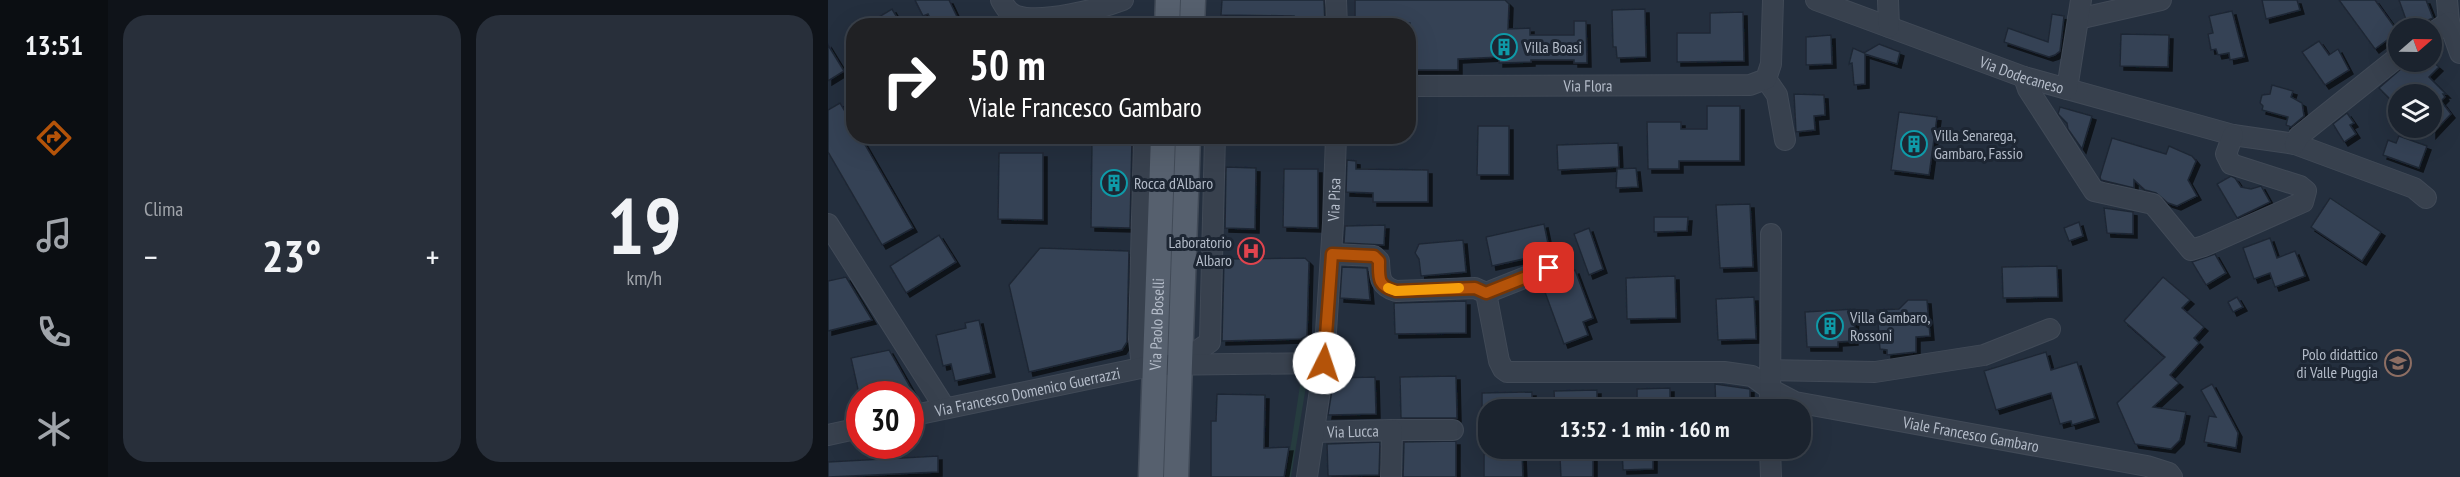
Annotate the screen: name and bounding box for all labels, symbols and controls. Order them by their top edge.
north arrow [2388,18,2442,72]
map controls [2388,18,2442,138]
text: 13:51 [25,28,83,62]
building icon: Villa Boasi [1489,32,1519,62]
text: 50 m [969,37,1046,92]
place label: Villa Boasi [1523,37,1582,57]
icon: right [870,42,948,120]
street label: Via Dodecaneso [1976,51,2066,98]
street label: Via Flora [1563,75,1612,96]
button: layers [2388,84,2442,138]
text: Viale Francesco Gambaro [969,90,1202,124]
icon: directions [33,117,75,159]
place label: Villa Senarega, Gambaro, Fassio [1933,125,2023,163]
building icon: Villa Senarega, Gambaro, Fassio [1899,129,1929,159]
building icon: Rocca d'Albaro [1099,168,1129,198]
place label: Rocca d'Albaro [1134,173,1213,193]
text: 19 [607,175,682,276]
street label: Via Pisa [1323,178,1345,223]
text: Clima [144,196,183,222]
icon: music [33,214,75,256]
text: 23° [262,226,321,284]
place label: Laboratorio Albaro [1169,232,1232,270]
text: − [144,235,158,278]
text: + [426,235,440,278]
hospital icon: Laboratorio Albaro [1236,236,1266,266]
pin [1523,242,1574,293]
icon: arrive [1532,251,1565,284]
text: km/h [627,265,662,291]
street label: Via Paolo Boselli [1145,278,1168,372]
place label: Villa Gambaro, Rossoni [1849,307,1930,345]
icon: phone [33,311,75,353]
building icon: Villa Gambaro, Rossoni [1815,311,1845,341]
position arrow [1292,331,1356,395]
place label: Polo didattico di Valle Puggia [2297,344,2378,382]
school or university icon: Polo didattico di Valle Puggia [2383,348,2413,378]
street label: Via Francesco Domenico Guerrazzi [932,363,1122,421]
speed limit sign: 30 [846,381,924,459]
icon: climate [33,408,75,450]
street label: Viale Francesco Gambaro [1900,412,2041,456]
text: 13:52 · 1 min · 160 m [1559,415,1730,443]
street label: Via Lucca [1326,420,1379,442]

